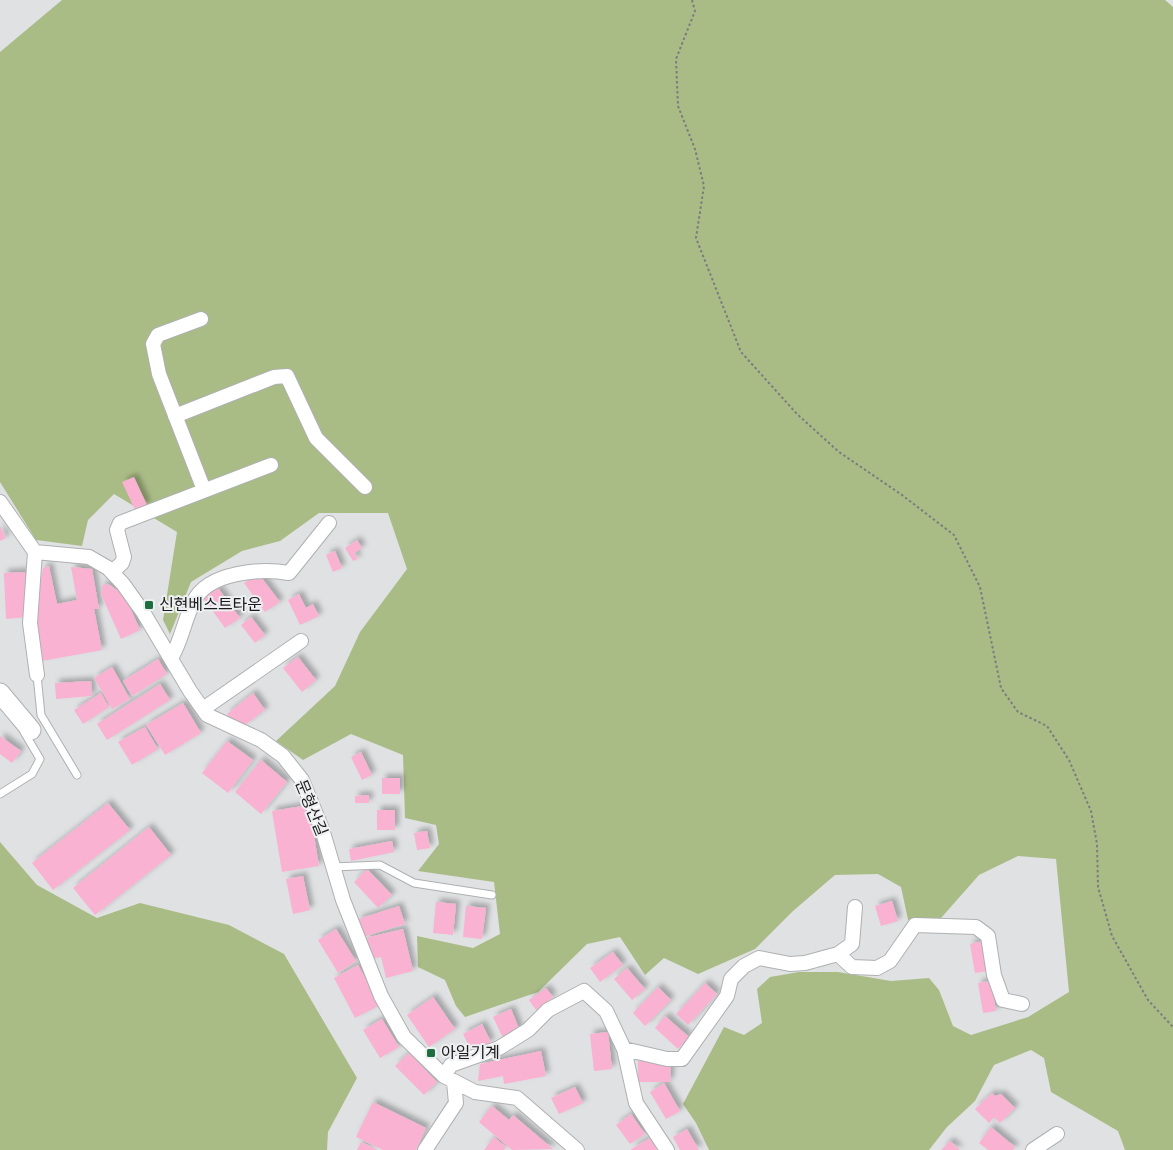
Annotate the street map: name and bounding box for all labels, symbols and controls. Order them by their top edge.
place label: 신현베스트타운 [159,595,262,615]
marker: 신현베스트타운 [143,599,155,611]
street label: 문형산길 [291,777,331,839]
place label: 아일기계 [441,1043,500,1063]
marker: 아일기계 [425,1047,437,1059]

